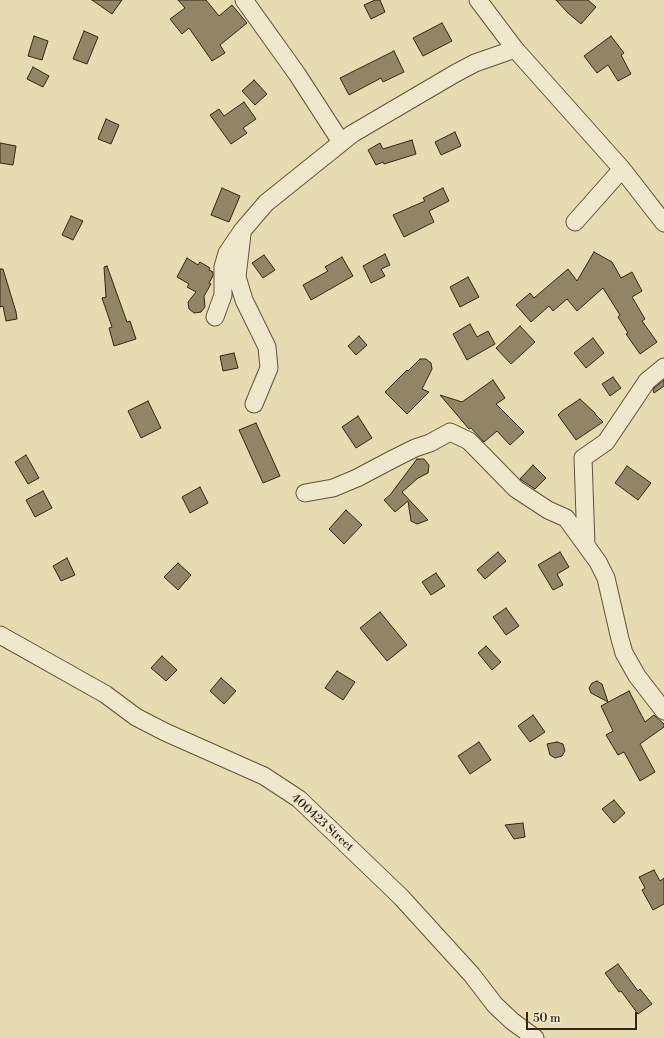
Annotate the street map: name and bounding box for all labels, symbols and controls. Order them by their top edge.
street label: 400423 Street [288,791,356,855]
scale bar [528,1004,639,1030]
text: 50 m [533,1011,561,1026]

